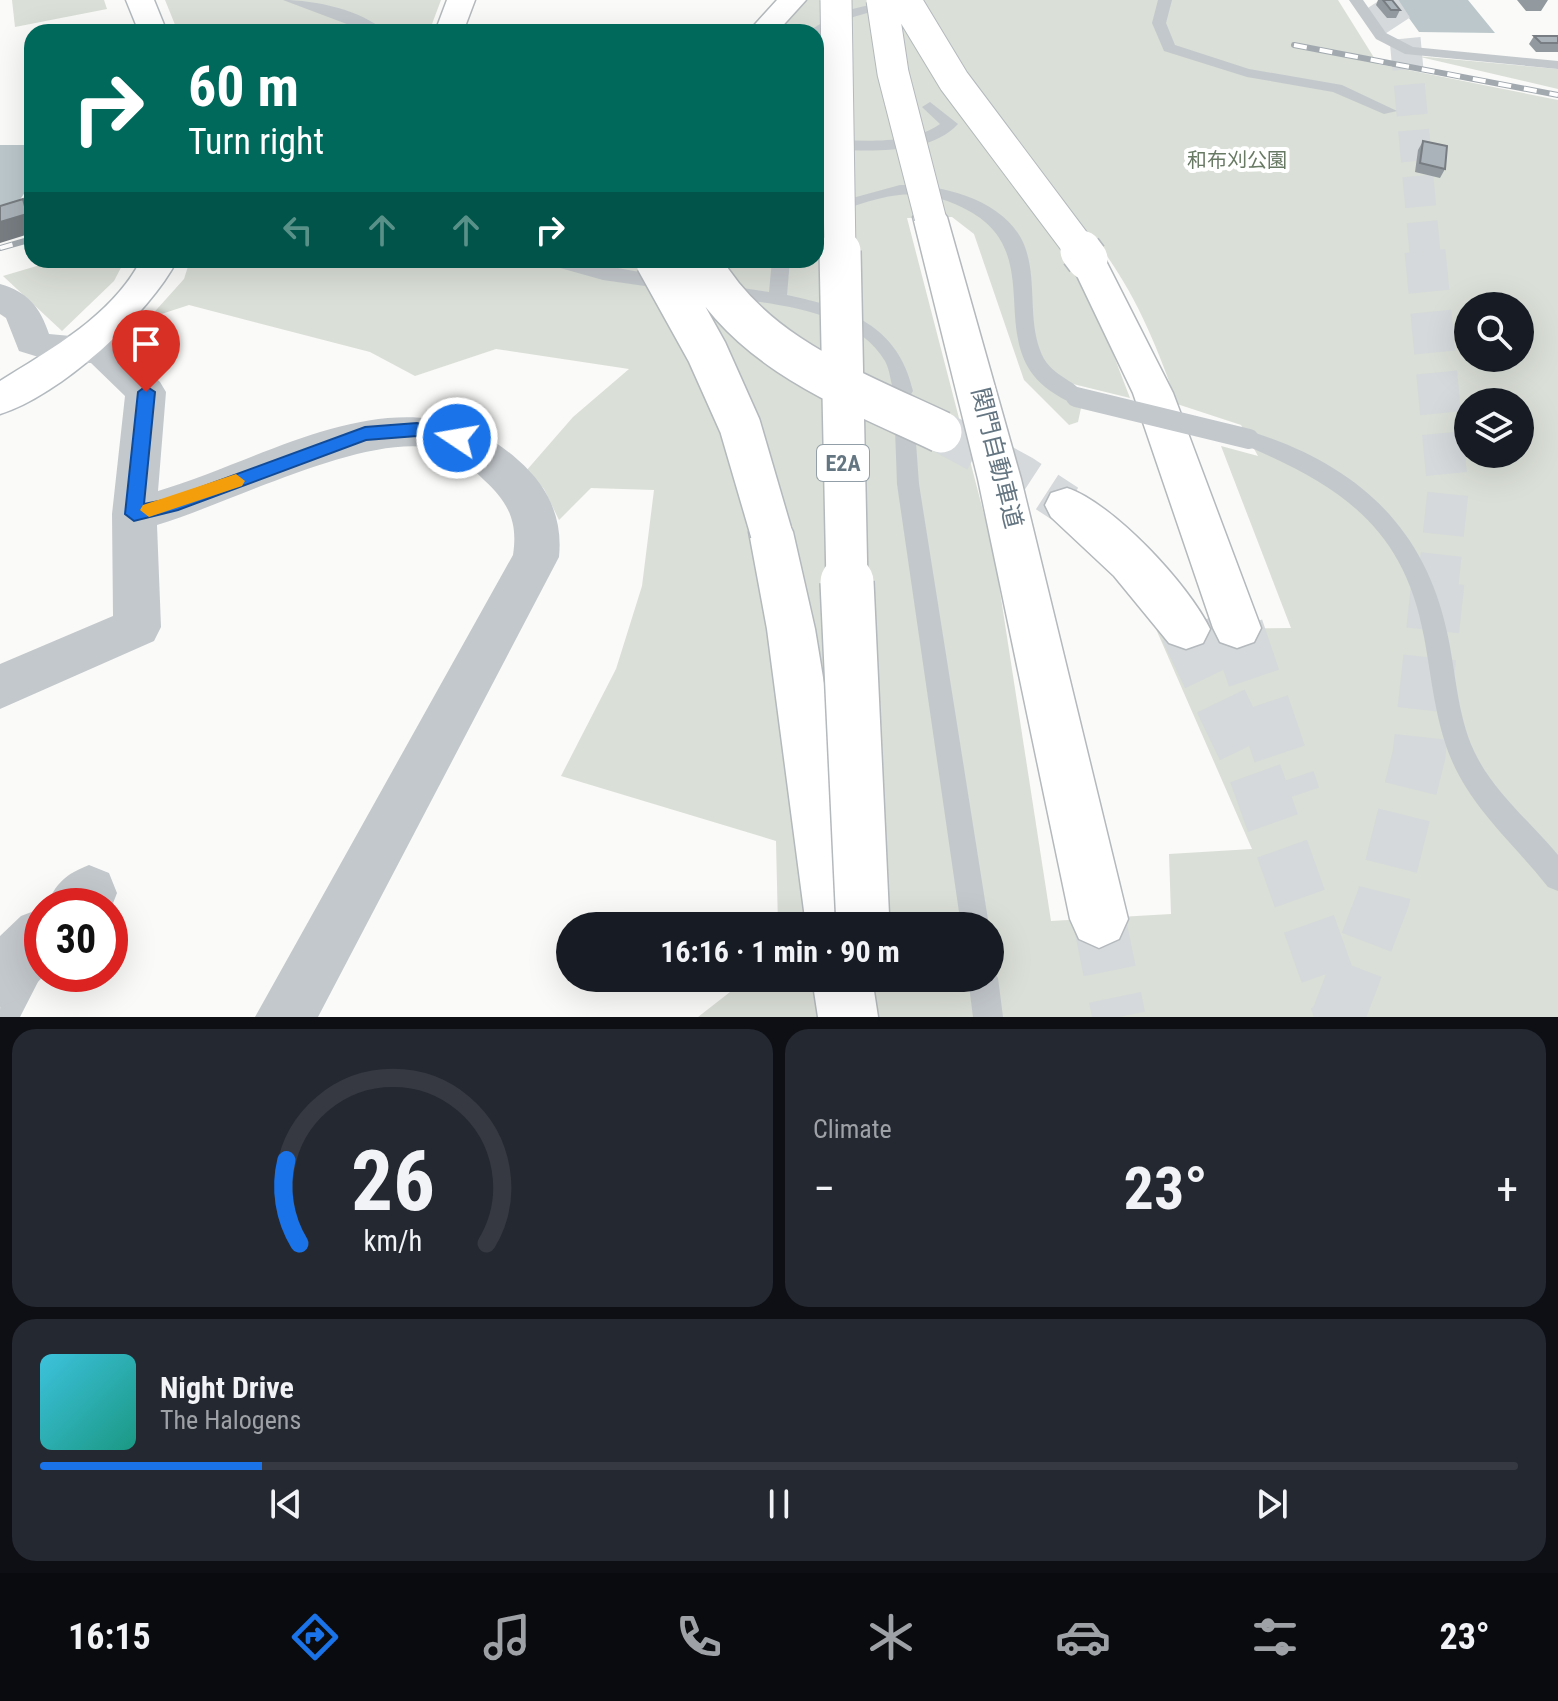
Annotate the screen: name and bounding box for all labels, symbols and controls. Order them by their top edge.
text: 60 m [188,54,299,120]
icon: right [56,56,160,160]
text: Turn right [188,121,324,163]
park label: 和布刈公園 [1187,148,1287,172]
icon: left [276,208,320,252]
icon: ahead [360,208,404,252]
icon: ahead [444,208,488,252]
icon: right [528,208,572,252]
map controls [1454,292,1534,468]
button: search [1454,292,1534,372]
pin [112,310,180,392]
icon: arrive [124,322,168,366]
street label: 関門自動車道 [966,385,1028,531]
button: layers [1454,388,1534,468]
position arrow [415,396,499,480]
road number: E2A [817,445,869,481]
speed limit sign: 30 [24,888,128,992]
text: 16:16 · 1 min · 90 m [660,934,900,969]
text: Climate [813,1114,892,1144]
text: 26 [350,1133,435,1230]
text: 23° [1124,1153,1208,1224]
text: − [813,1163,835,1215]
text: + [1496,1163,1518,1215]
text: km/h [363,1224,422,1258]
text: Night Drive [160,1370,294,1405]
text: The Halogens [160,1405,301,1435]
icon: previous [264,1482,308,1526]
icon: pause [757,1482,801,1526]
icon: next [1250,1482,1294,1526]
icon: directions [287,1609,343,1665]
icon: music [479,1609,535,1665]
icon: phone [671,1609,727,1665]
icon: climate [863,1609,919,1665]
icon: car [1055,1609,1111,1665]
icon: filters [1247,1609,1303,1665]
text: 16:15 [68,1616,151,1658]
text: 23° [1439,1616,1490,1658]

